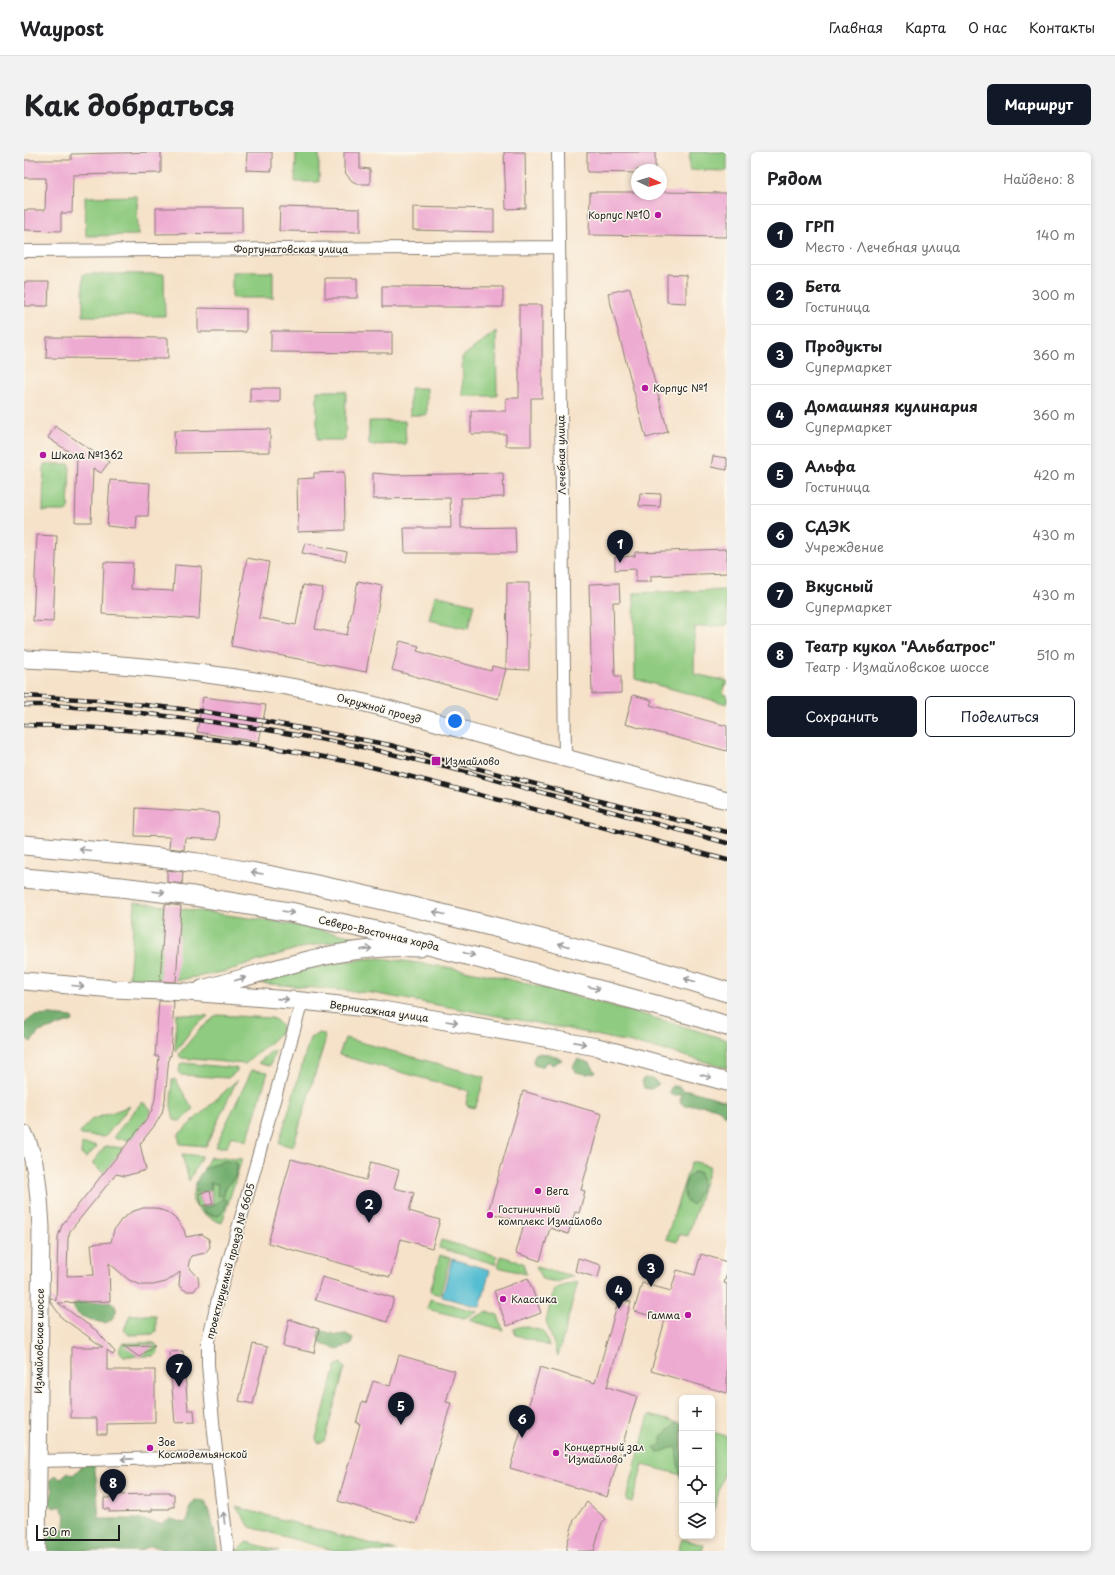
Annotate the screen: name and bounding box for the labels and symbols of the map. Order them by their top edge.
north arrow [631,164,667,200]
place label: Корпус №10 [588,207,650,222]
marker: Корпус №10 [653,210,663,220]
street label: Фортунатовская улица [234,241,349,256]
place label: Корпус №1 [653,380,708,395]
marker: Корпус №1 [640,383,650,393]
street label: Лечебная улица [552,414,569,495]
place label: Школа №1362 [51,447,123,462]
marker: Школа №1362 [38,450,48,460]
pin: 1 [607,530,633,563]
street label: Окружной проезд [335,689,423,727]
your location [445,711,465,731]
place label: Измайлово [445,753,500,768]
marker: Измайлово [430,755,442,767]
one-way arrow [79,847,92,854]
one-way arrow [251,869,264,877]
one-way arrow [152,888,165,896]
one-way arrow [281,908,294,916]
one-way arrow [432,909,445,916]
street label: Северо-Восточная хорда [317,911,442,954]
one-way arrow [558,941,571,949]
one-way arrow [359,945,372,953]
one-way arrow [462,951,475,959]
one-way arrow [233,975,246,982]
one-way arrow [683,976,696,983]
one-way arrow [71,982,84,990]
one-way arrow [588,985,601,992]
one-way arrow [276,996,289,1003]
street label: Вернисажная улица [328,996,430,1025]
one-way arrow [445,1018,458,1026]
one-way arrow [573,1040,586,1048]
one-way arrow [699,1073,712,1080]
street label: проектируемый проезд № 6605 [201,1181,258,1341]
place label: Вега [546,1183,570,1198]
marker: Вега [533,1186,543,1196]
pin: 2 [356,1190,382,1223]
place label: Гостиничный комплекс Измайлово [498,1201,602,1228]
marker: Гостиничный комплекс Измайлово [485,1210,495,1220]
pin: 3 [638,1254,664,1287]
pin: 4 [606,1276,632,1309]
street label: Измайловское шоссе [30,1288,47,1394]
place label: Классика [511,1291,558,1306]
marker: Классика [498,1294,508,1304]
place label: Гамма [647,1307,681,1322]
marker: Гамма [683,1310,693,1320]
pin: 7 [166,1354,192,1387]
pin: 5 [388,1392,414,1425]
pin: 6 [509,1405,535,1438]
place label: Зое Космодемьянской [158,1434,247,1461]
place label: Концертный зал "Измайлово" [564,1439,644,1466]
marker: Зое Космодемьянской [145,1443,155,1453]
marker: Концертный зал "Измайлово" [551,1448,561,1458]
one-way arrow [121,1456,134,1463]
pin: 8 [100,1469,126,1502]
one-way arrow [220,1512,228,1525]
scale bar [36,1523,120,1542]

